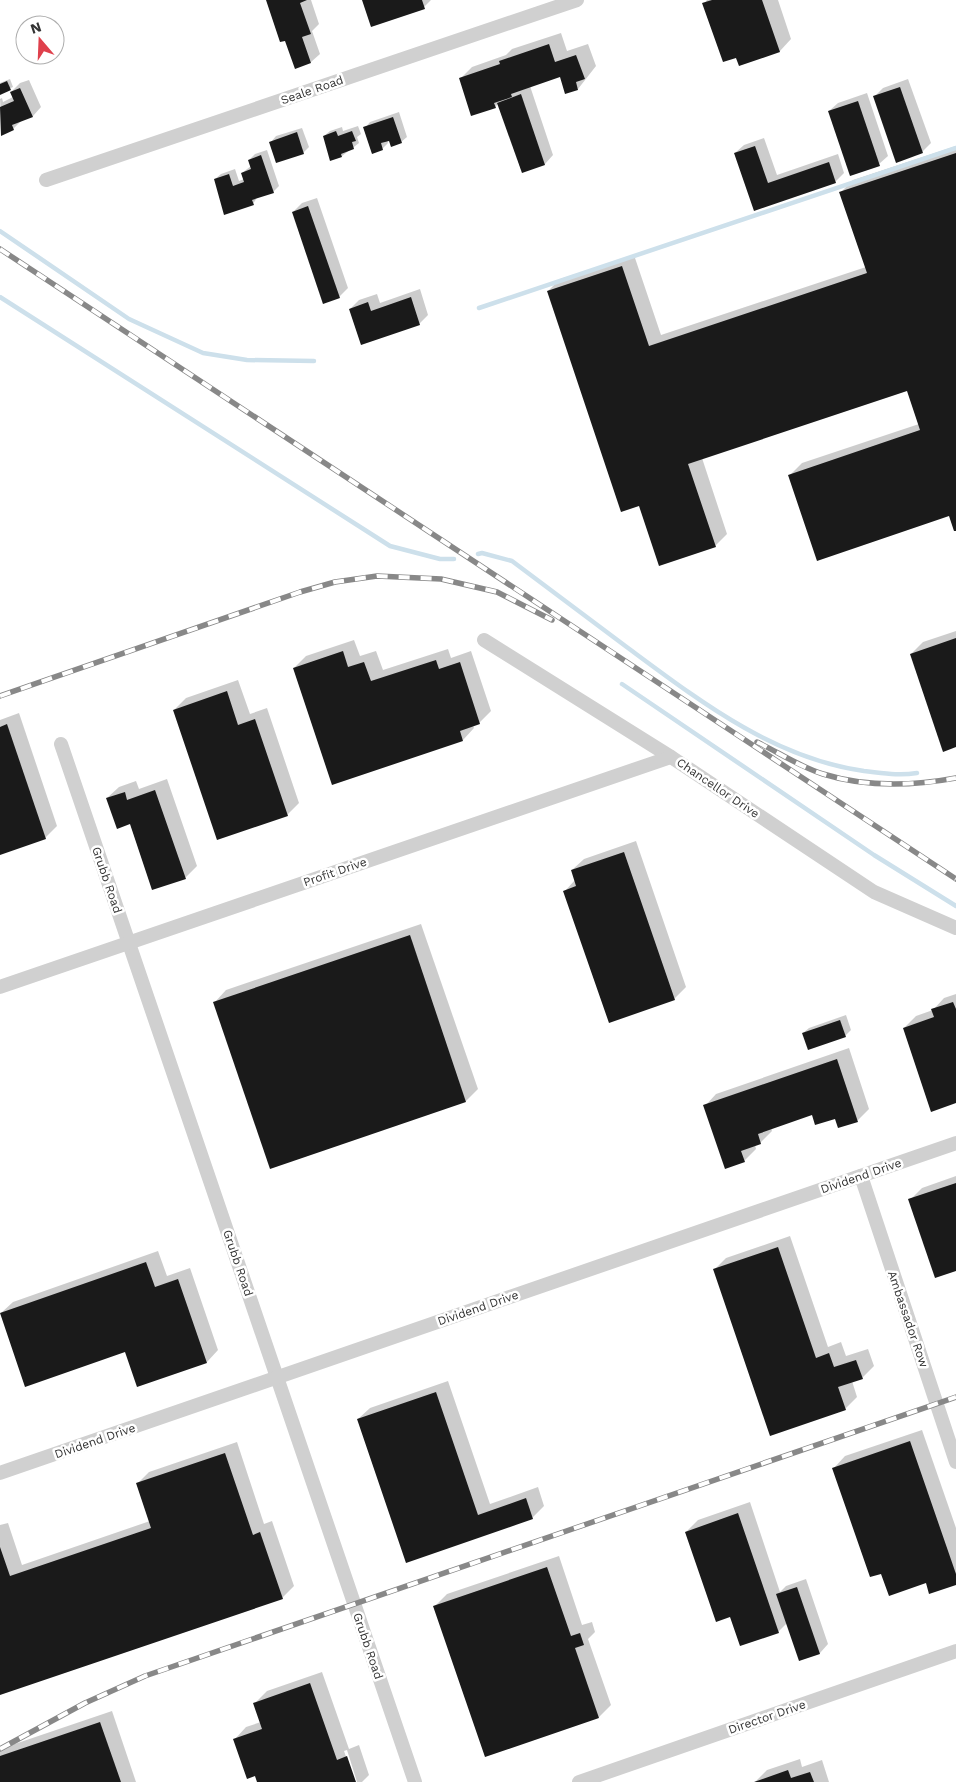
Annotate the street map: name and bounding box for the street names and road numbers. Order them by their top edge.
street label: Seale Road [279,73,345,107]
street label: Chancellor Drive [674,755,762,821]
street label: Grubb Road [89,845,125,915]
street label: Profit Drive [302,855,369,889]
street label: Dividend Drive [819,1156,903,1196]
street label: Grubb Road [220,1228,256,1298]
street label: Ambassador Row [885,1269,931,1369]
street label: Dividend Drive [436,1288,520,1328]
street label: Dividend Drive [53,1421,137,1461]
street label: Grubb Road [350,1611,386,1681]
street label: Director Drive [726,1697,808,1737]

